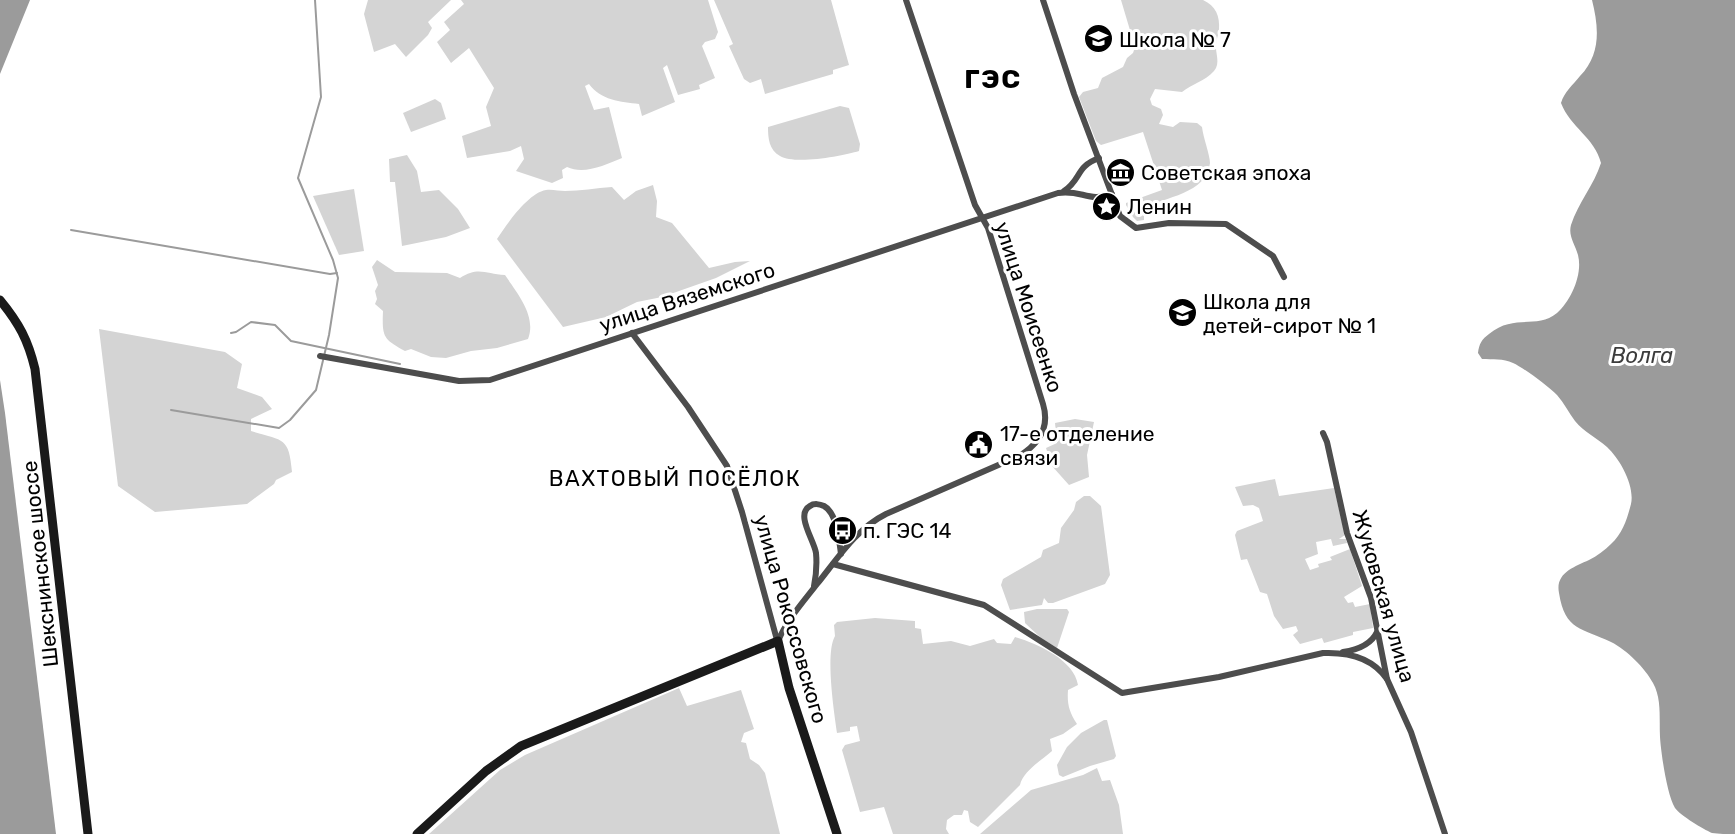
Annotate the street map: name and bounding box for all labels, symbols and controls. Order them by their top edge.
school or university icon: Школа № 7 [1082,23,1114,55]
place label: Школа № 7 [1119,27,1231,52]
district label: ГЭС [964,63,1022,95]
museum icon: Советская эпоха [1104,156,1136,188]
place label: Советская эпоха [1141,160,1311,185]
place icon: Ленин [1090,190,1122,222]
place label: Ленин [1127,194,1192,219]
street label: улица Моисеенко [990,219,1068,395]
street label: улица Вяземского [596,257,778,337]
place label: Школа для детей-сирот № 1 [1203,289,1376,338]
school or university icon: Школа для детей-сирот № 1 [1166,297,1198,329]
water label: Волга [1611,342,1673,369]
place label: 17-е отделение связи [1000,421,1154,470]
public building icon: 17-е отделение связи [963,429,995,461]
street label: Шекснинское шоссе [17,460,63,668]
district label: ВАХТОВЫЙ ПОСЁЛОК [549,465,801,492]
street label: Жуковская улица [1347,507,1421,685]
street label: улица Рокоссовского [749,512,833,726]
bus stop icon: п. ГЭС 14 [826,514,858,546]
place label: п. ГЭС 14 [863,518,951,543]

